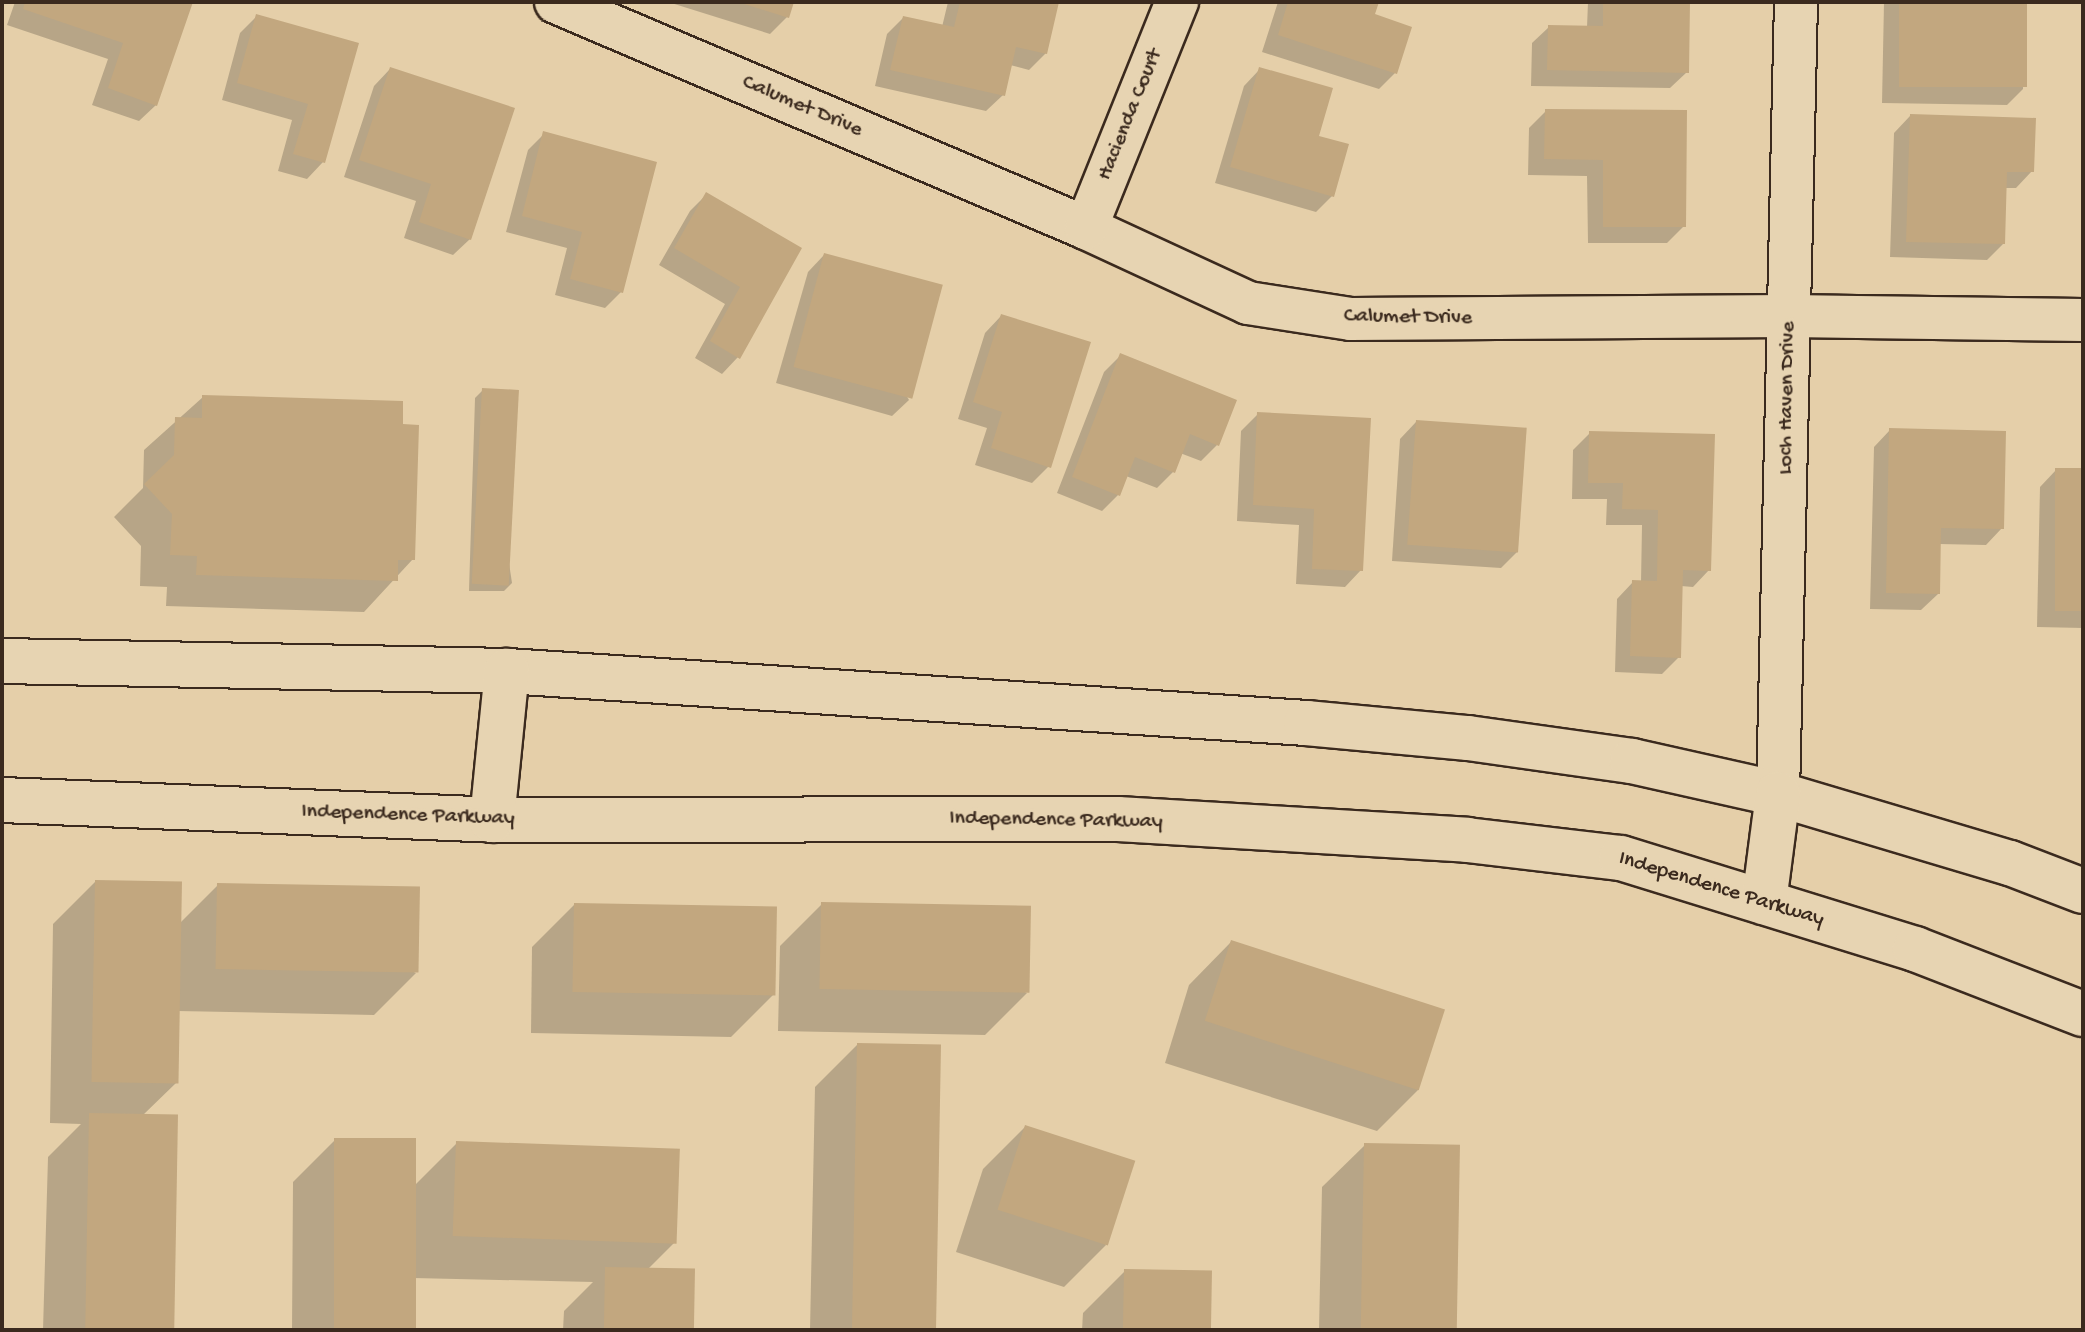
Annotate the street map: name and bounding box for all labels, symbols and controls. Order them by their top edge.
street label: Hacienda Court [1093,45,1169,185]
street label: Calumet Drive [738,70,866,144]
street label: Calumet Drive [1344,304,1472,332]
street label: Loch Haven Drive [1773,321,1803,475]
street label: Independence Parkway [301,799,515,833]
street label: Independence Parkway [949,806,1163,836]
street label: Independence Parkway [1615,846,1827,934]

